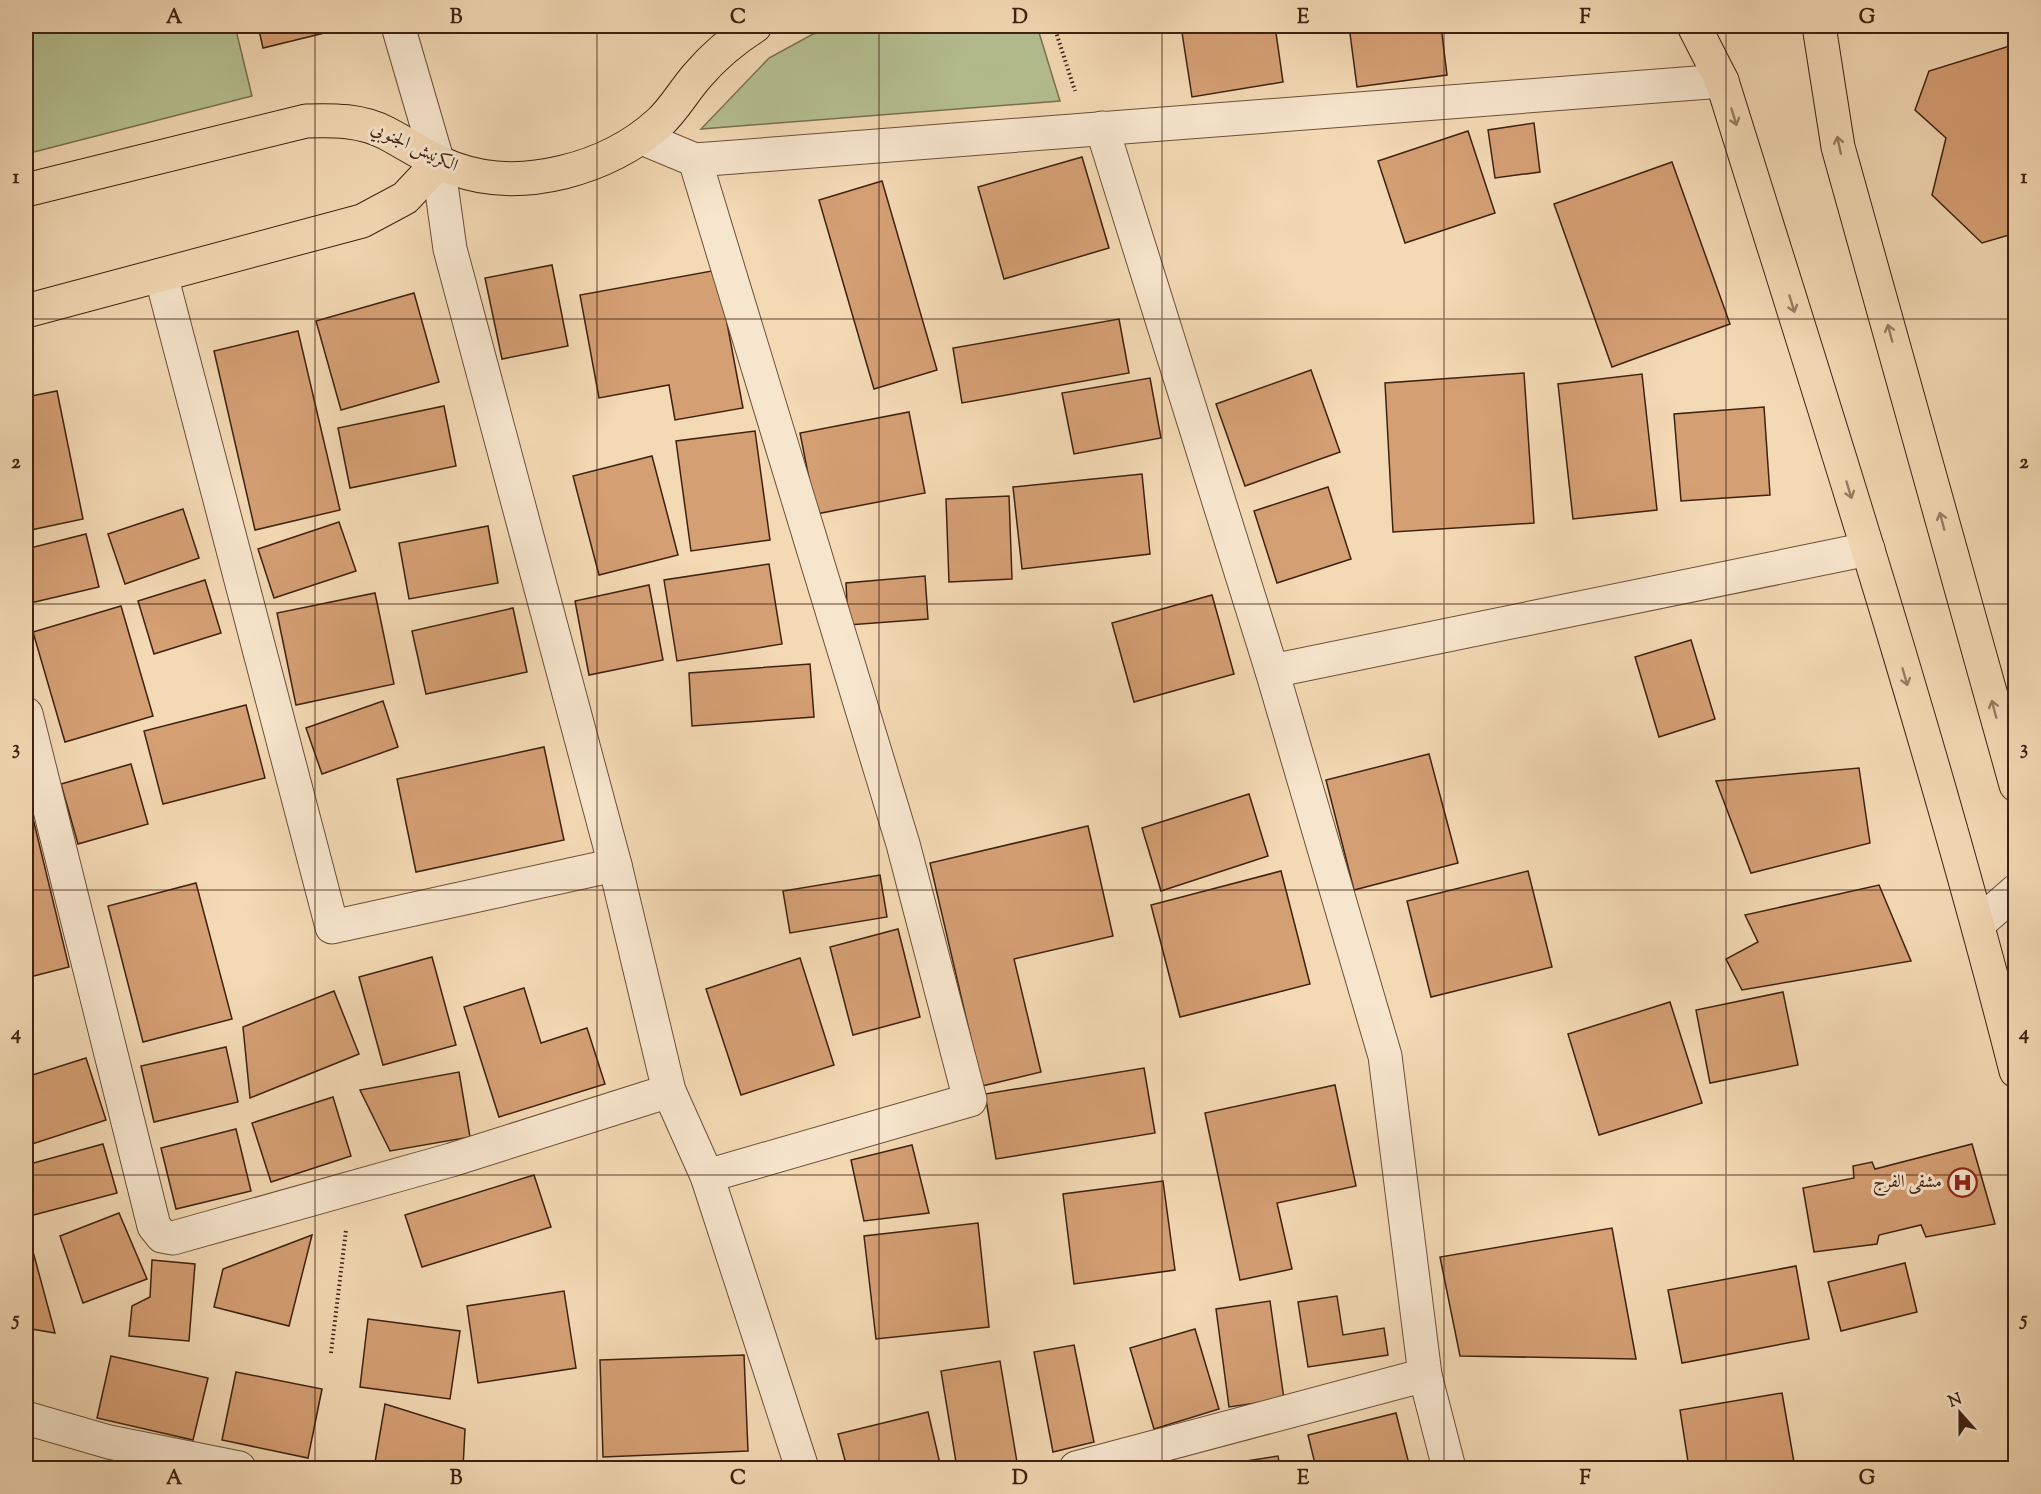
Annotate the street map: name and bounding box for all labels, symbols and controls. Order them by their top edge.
text: A [166,4,183,33]
text: B [450,4,463,33]
text: C [730,4,746,33]
text: D [1012,4,1028,33]
text: E [1297,4,1310,33]
text: F [1579,4,1591,33]
text: G [1859,4,1876,33]
one-way arrow [1729,107,1740,126]
street label: الكرنيش الجنوبي [366,116,462,180]
one-way arrow [1832,136,1844,155]
text: 1 [13,164,20,193]
text: 1 [2021,164,2028,193]
one-way arrow [1787,294,1798,313]
one-way arrow [1884,324,1895,343]
text: 2 [11,449,21,478]
text: 2 [2019,449,2029,478]
one-way arrow [1844,480,1855,499]
one-way arrow [1936,512,1947,531]
one-way arrow [1900,667,1911,686]
one-way arrow [1988,700,1999,719]
text: 3 [12,735,20,764]
text: 3 [2020,735,2028,764]
text: 4 [10,1020,21,1049]
text: 4 [2018,1020,2029,1049]
hospital icon: مشفى الفرج [1947,1167,1979,1199]
place label: مشفى الفرج [1873,1170,1942,1197]
text: 5 [11,1306,20,1335]
text: 5 [2019,1306,2028,1335]
north arrow [1930,1383,1990,1443]
text: N [1945,1388,1966,1414]
text: A [166,1465,183,1494]
text: B [450,1465,463,1494]
text: C [730,1465,746,1494]
text: D [1012,1465,1028,1494]
text: E [1297,1465,1310,1494]
text: F [1579,1465,1591,1494]
text: G [1859,1465,1876,1494]

